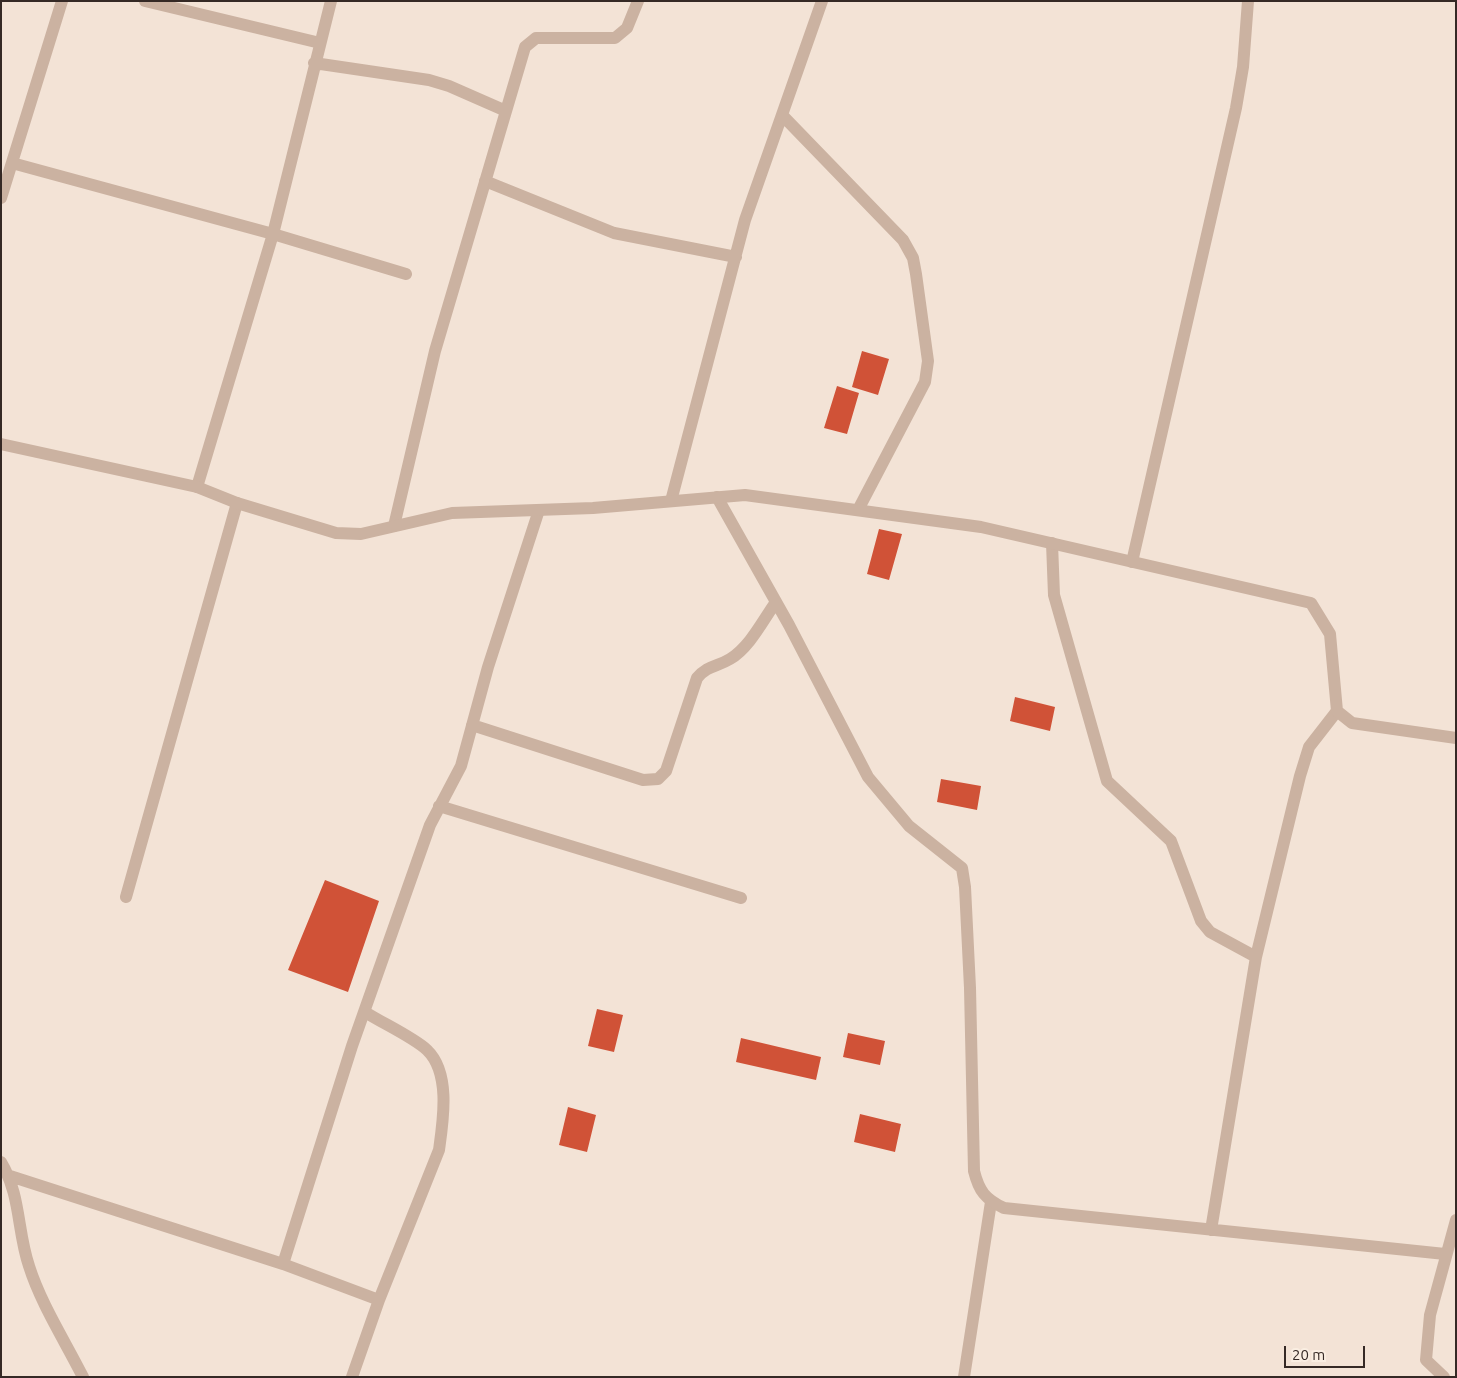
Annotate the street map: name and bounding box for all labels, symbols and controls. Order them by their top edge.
scale bar [1287,1336,1368,1368]
text: 20 m [1292,1346,1325,1363]

